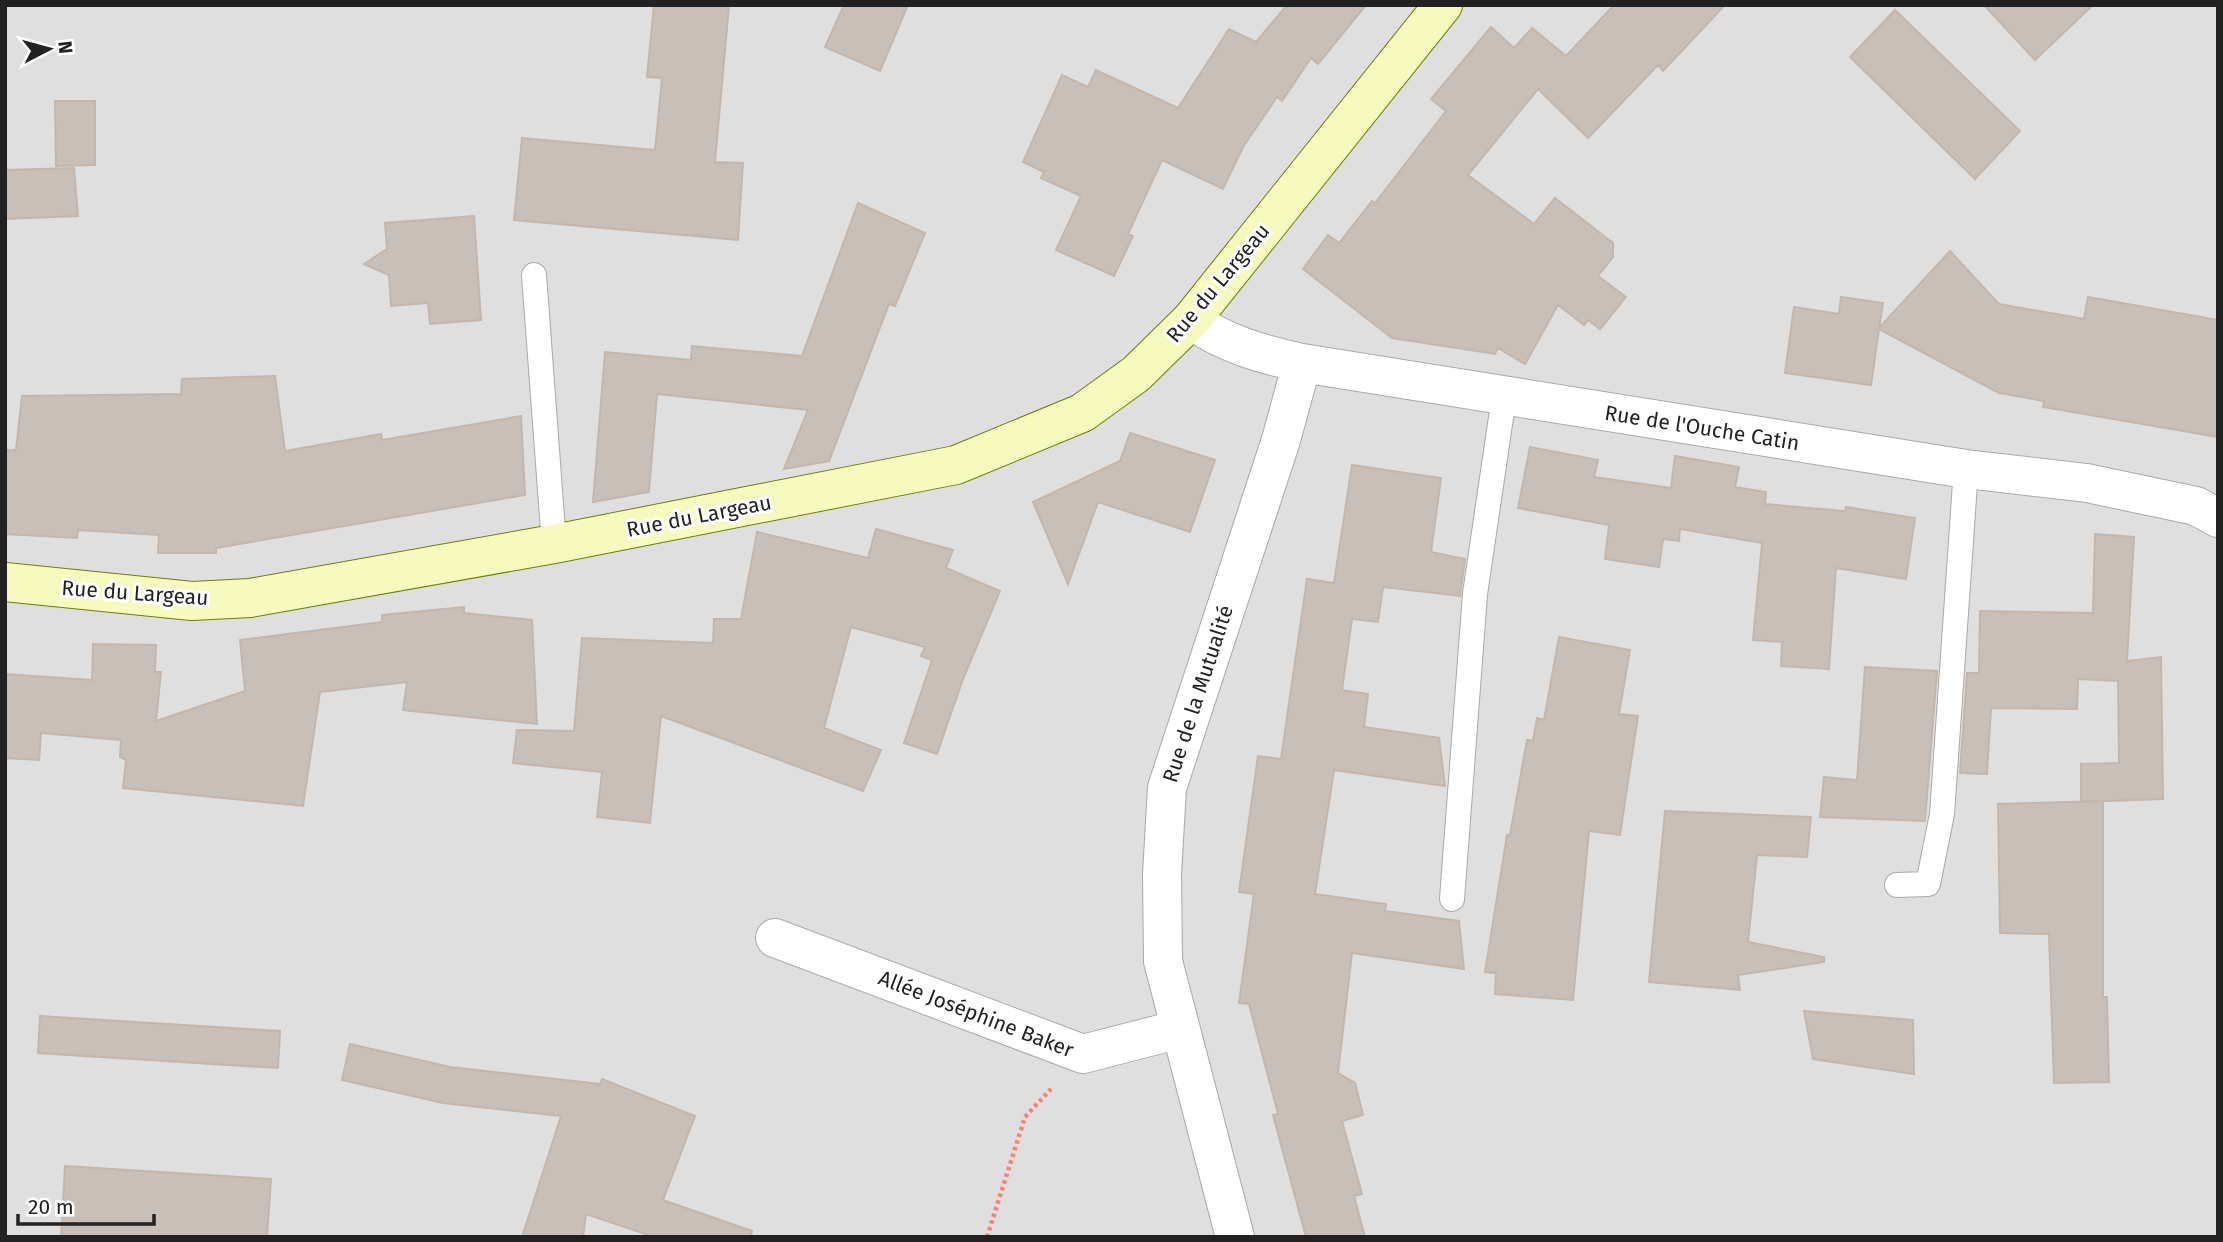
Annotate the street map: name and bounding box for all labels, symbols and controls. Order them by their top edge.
north arrow [14,14,84,84]
text: N [53,40,78,55]
street label: Rue du Largeau [1161,218,1275,348]
street label: Rue de l'Ouche Catin [1603,400,1801,456]
street label: Rue du Largeau [624,489,774,543]
street label: Rue du Largeau [61,575,209,611]
street label: Rue de la Mutualité [1157,602,1239,786]
street label: Allée Joséphine Baker [875,965,1077,1063]
scale bar [18,1182,154,1226]
text: 20 m [28,1194,74,1220]

